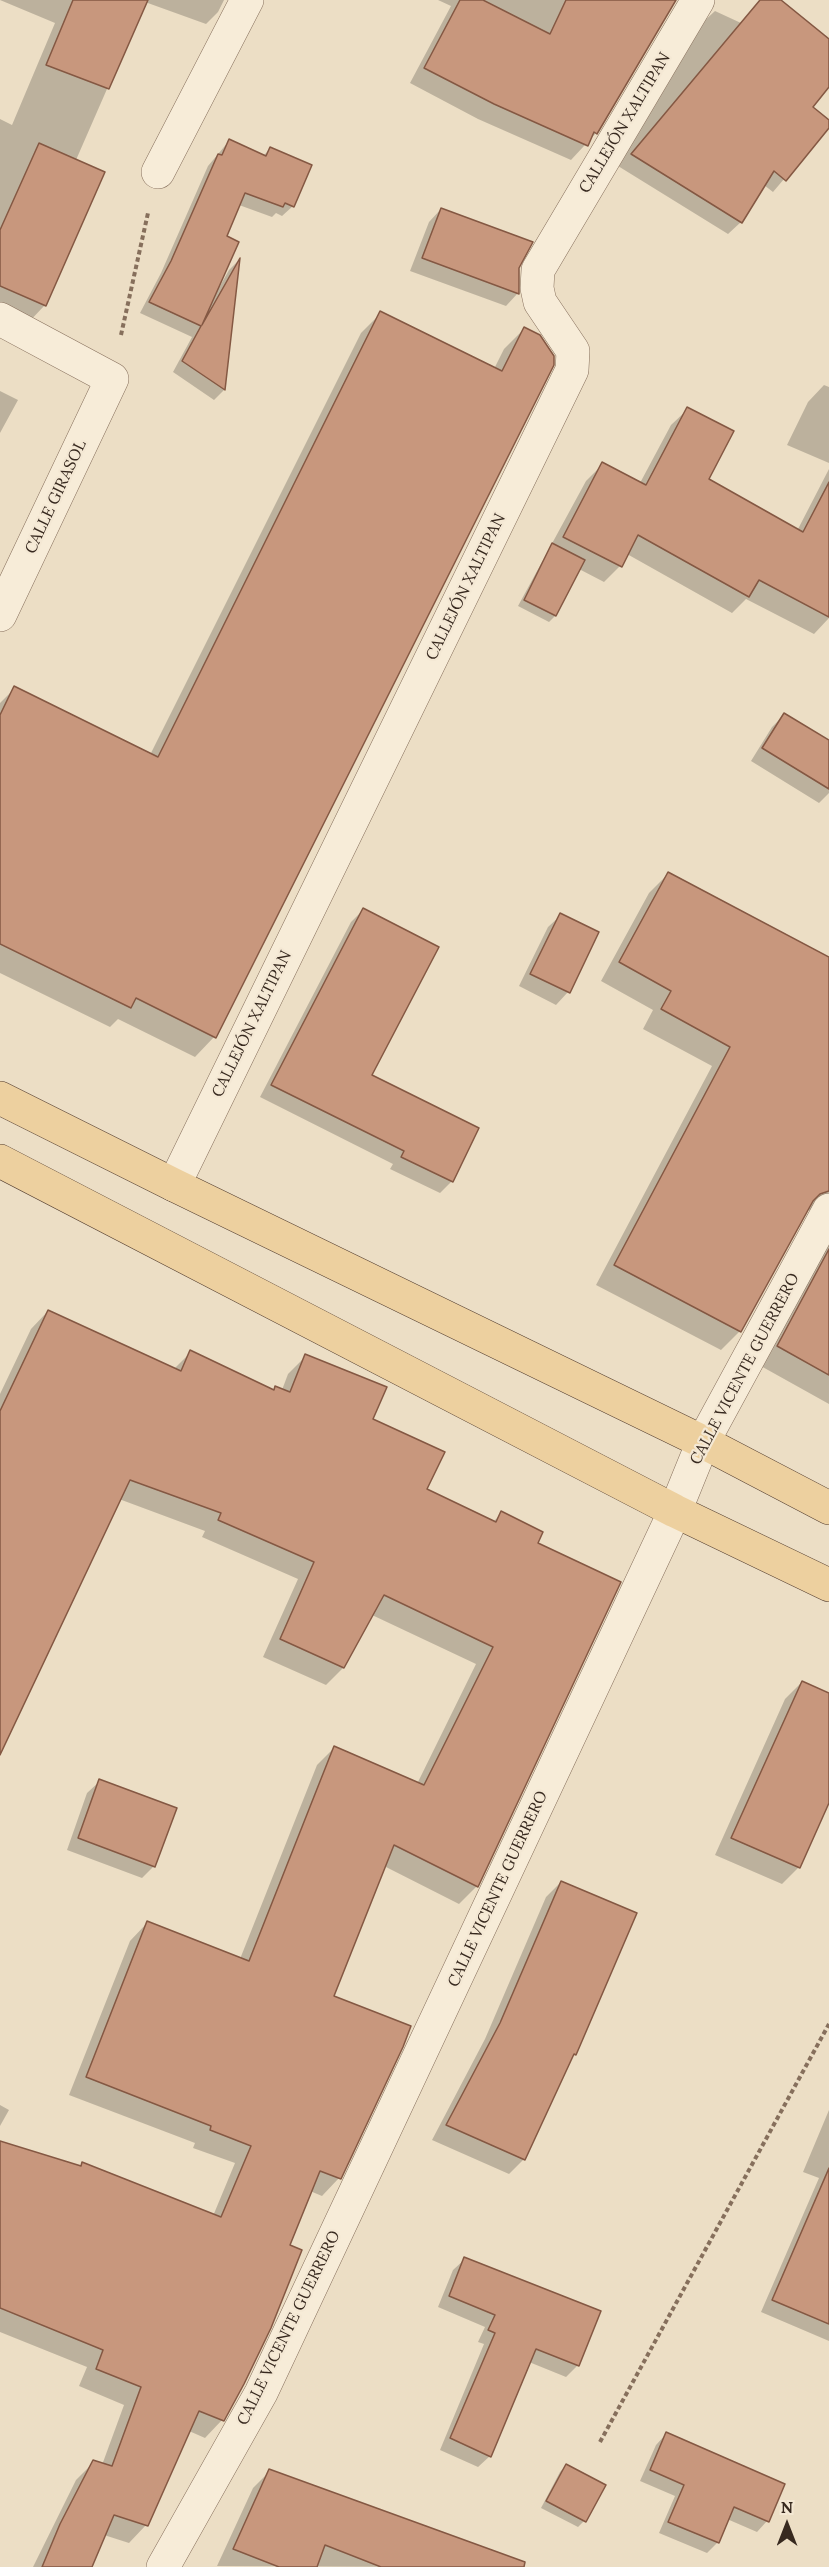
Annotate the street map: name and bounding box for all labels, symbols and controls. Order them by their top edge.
street label: CALLEJÓN XALTIPAN [575,49,675,197]
street label: CALLE GIRASOL [21,437,91,557]
street label: CALLEJÓN XALTIPAN [422,511,510,663]
street label: CALLEJÓN XALTIPAN [208,948,296,1100]
street label: CALLE VICENTE GUERRERO [686,1270,804,1468]
street label: CALLE VICENTE GUERRERO [444,1788,552,1990]
street label: CALLE VICENTE GUERRERO [233,2228,345,2428]
north arrow [757,2495,817,2555]
text: N [781,2497,793,2517]

